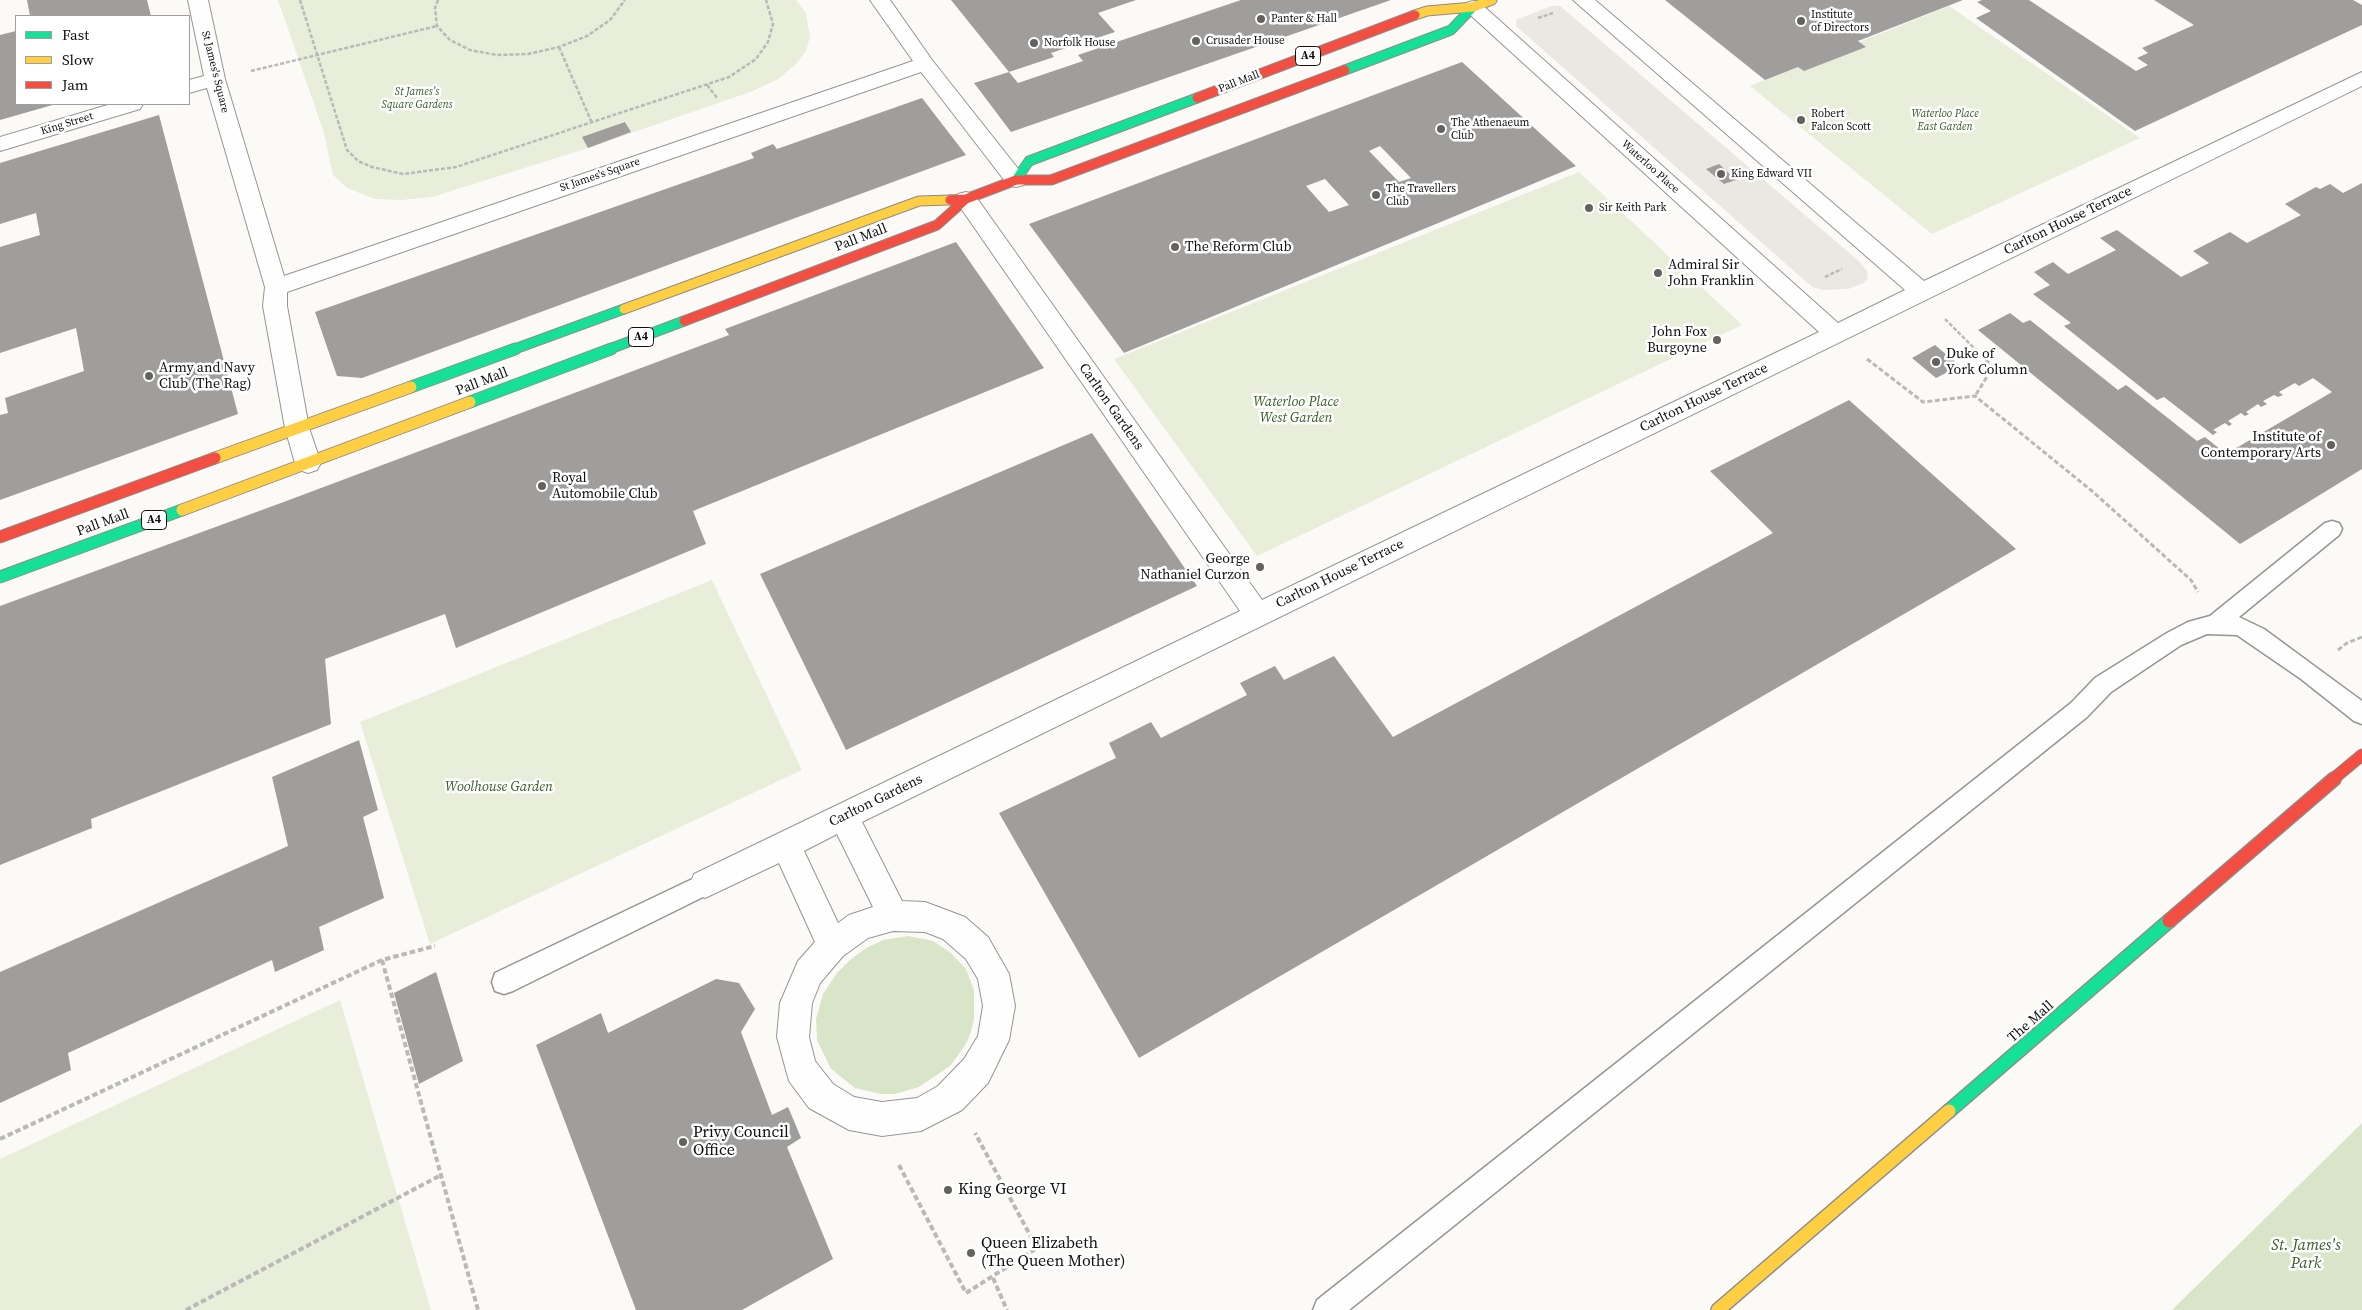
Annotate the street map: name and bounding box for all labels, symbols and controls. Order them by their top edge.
place label: Institute of Directors [1811,8,1869,34]
place label: Panter & Hall [1271,12,1337,26]
marker: Panter & Hall [1255,13,1267,25]
legend [15,15,190,105]
marker: Institute of Directors [1795,15,1807,27]
text: Fast [62,24,89,45]
street label: St James's Square [198,30,232,114]
place label: Crusader House [1206,34,1285,48]
marker: Crusader House [1190,35,1202,47]
place label: Norfolk House [1044,36,1115,50]
marker: Norfolk House [1028,37,1040,49]
road number: A4 [1296,46,1320,66]
text: Slow [62,49,94,70]
street label: Pall Mall [1217,68,1261,96]
text: Jam [62,74,88,95]
park label: St James's Square Gardens [381,85,453,111]
place label: Robert Falcon Scott [1811,107,1871,133]
park label: Waterloo Place East Garden [1911,107,1979,133]
street label: King Street [39,110,95,138]
marker: Robert Falcon Scott [1795,114,1807,126]
place label: The Athenaeum Club [1451,116,1530,142]
marker: The Athenaeum Club [1435,123,1447,135]
street label: Waterloo Place [1618,138,1682,196]
street label: St James's Square [558,155,642,195]
place label: King Edward VII [1731,167,1812,181]
marker: King Edward VII [1715,168,1727,180]
place label: The Travellers Club [1386,182,1456,208]
street label: Carlton House Terrace [2001,183,2135,259]
marker: The Travellers Club [1370,189,1382,201]
place label: Sir Keith Park [1599,201,1666,215]
marker: Sir Keith Park [1583,202,1595,214]
street label: Pall Mall [832,220,890,256]
place label: The Reform Club [1185,239,1292,255]
marker: The Reform Club [1169,241,1181,253]
place label: Admiral Sir John Franklin [1668,257,1754,290]
marker: Admiral Sir John Franklin [1652,267,1664,279]
place label: John Fox Burgoyne [1647,324,1707,357]
road number: A4 [628,328,654,347]
marker: John Fox Burgoyne [1711,334,1723,346]
place label: Duke of York Column [1946,346,2028,378]
marker: Duke of York Column [1930,356,1942,368]
place label: Army and Navy Club (The Rag) [159,360,255,392]
street label: Carlton Gardens [1075,360,1147,454]
street label: Carlton House Terrace [1637,360,1771,436]
street label: Pall Mall [453,364,511,400]
marker: Army and Navy Club (The Rag) [143,370,155,382]
park label: Waterloo Place West Garden [1253,394,1339,427]
place label: Institute of Contemporary Arts [2201,429,2321,462]
marker: Institute of Contemporary Arts [2325,439,2337,451]
place label: Royal Automobile Club [552,470,657,502]
marker: Royal Automobile Club [536,480,548,492]
street label: Pall Mall [74,506,132,540]
road number: A4 [142,510,166,530]
street label: Carlton House Terrace [1273,536,1407,612]
place label: George Nathaniel Curzon [1140,551,1250,584]
marker: George Nathaniel Curzon [1254,561,1266,573]
street label: Carlton Gardens [827,771,925,831]
park label: Woolhouse Garden [445,779,553,795]
street label: The Mall [2005,998,2057,1046]
place label: Privy Council Office [693,1123,789,1161]
marker: Privy Council Office [677,1136,689,1148]
place label: King George VI [958,1180,1066,1200]
marker: King George VI [942,1184,954,1196]
place label: Queen Elizabeth (The Queen Mother) [981,1234,1125,1272]
park label: St. James's Park [2271,1236,2341,1274]
marker: Queen Elizabeth (The Queen Mother) [965,1247,977,1259]

